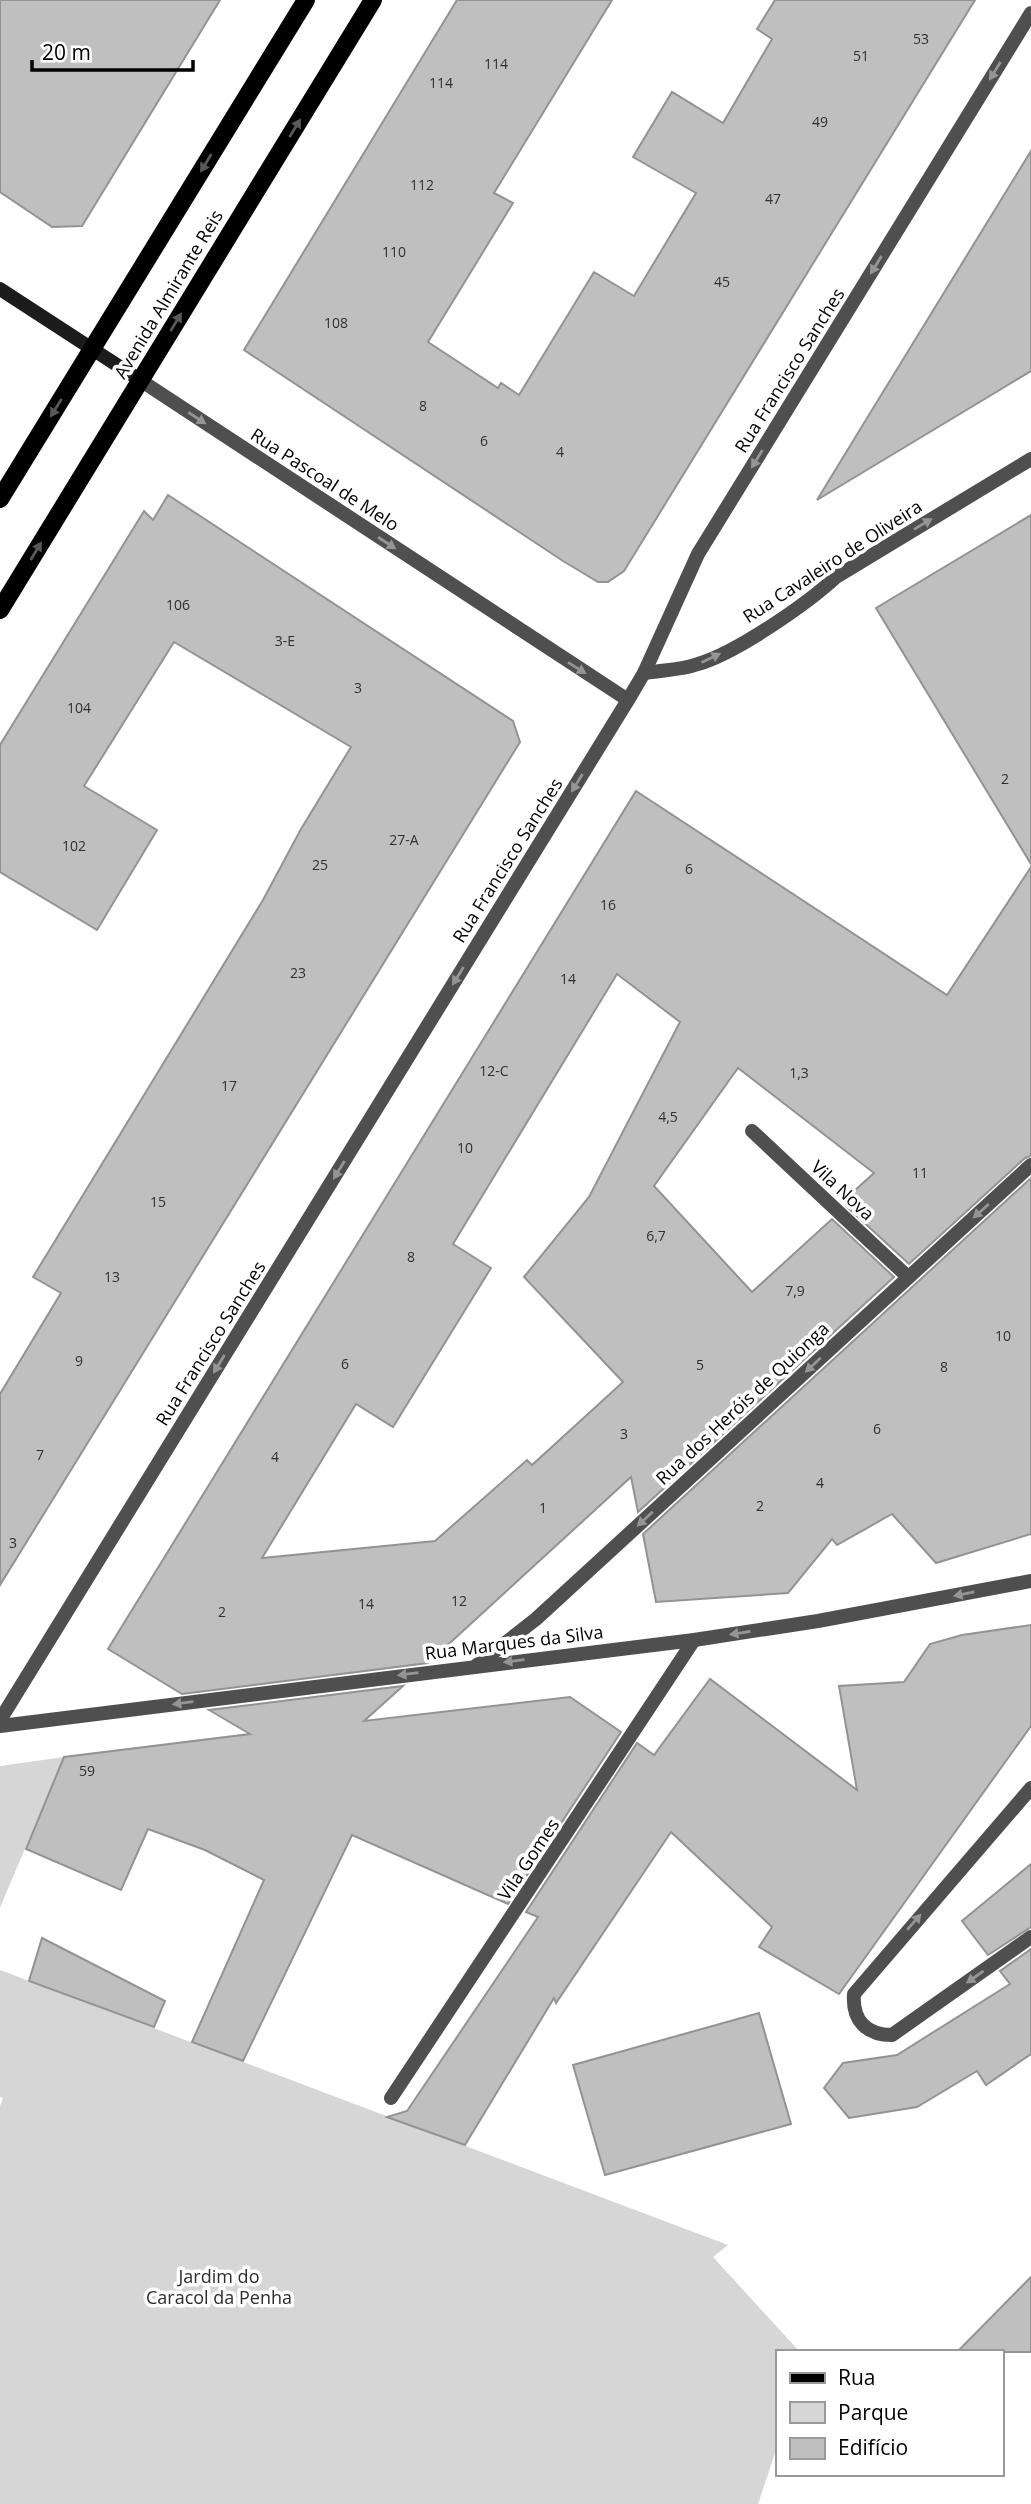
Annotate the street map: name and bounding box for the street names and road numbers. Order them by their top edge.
street label: Avenida Almirante Reis [108,205,228,383]
street label: Rua Francisco Sanches [729,283,849,457]
street label: Rua Pascoal de Melo [246,422,404,536]
street label: Rua Cavaleiro de Oliveira [738,494,926,628]
street label: Rua Francisco Sanches [447,773,567,947]
street label: Vila Nova [806,1155,880,1225]
street label: Rua Francisco Sanches [150,1256,270,1430]
street label: Rua dos Heróis de Quionga [650,1316,834,1490]
street label: Rua Marques da Silva [423,1619,605,1665]
street label: Vila Gomes [492,1813,564,1905]

